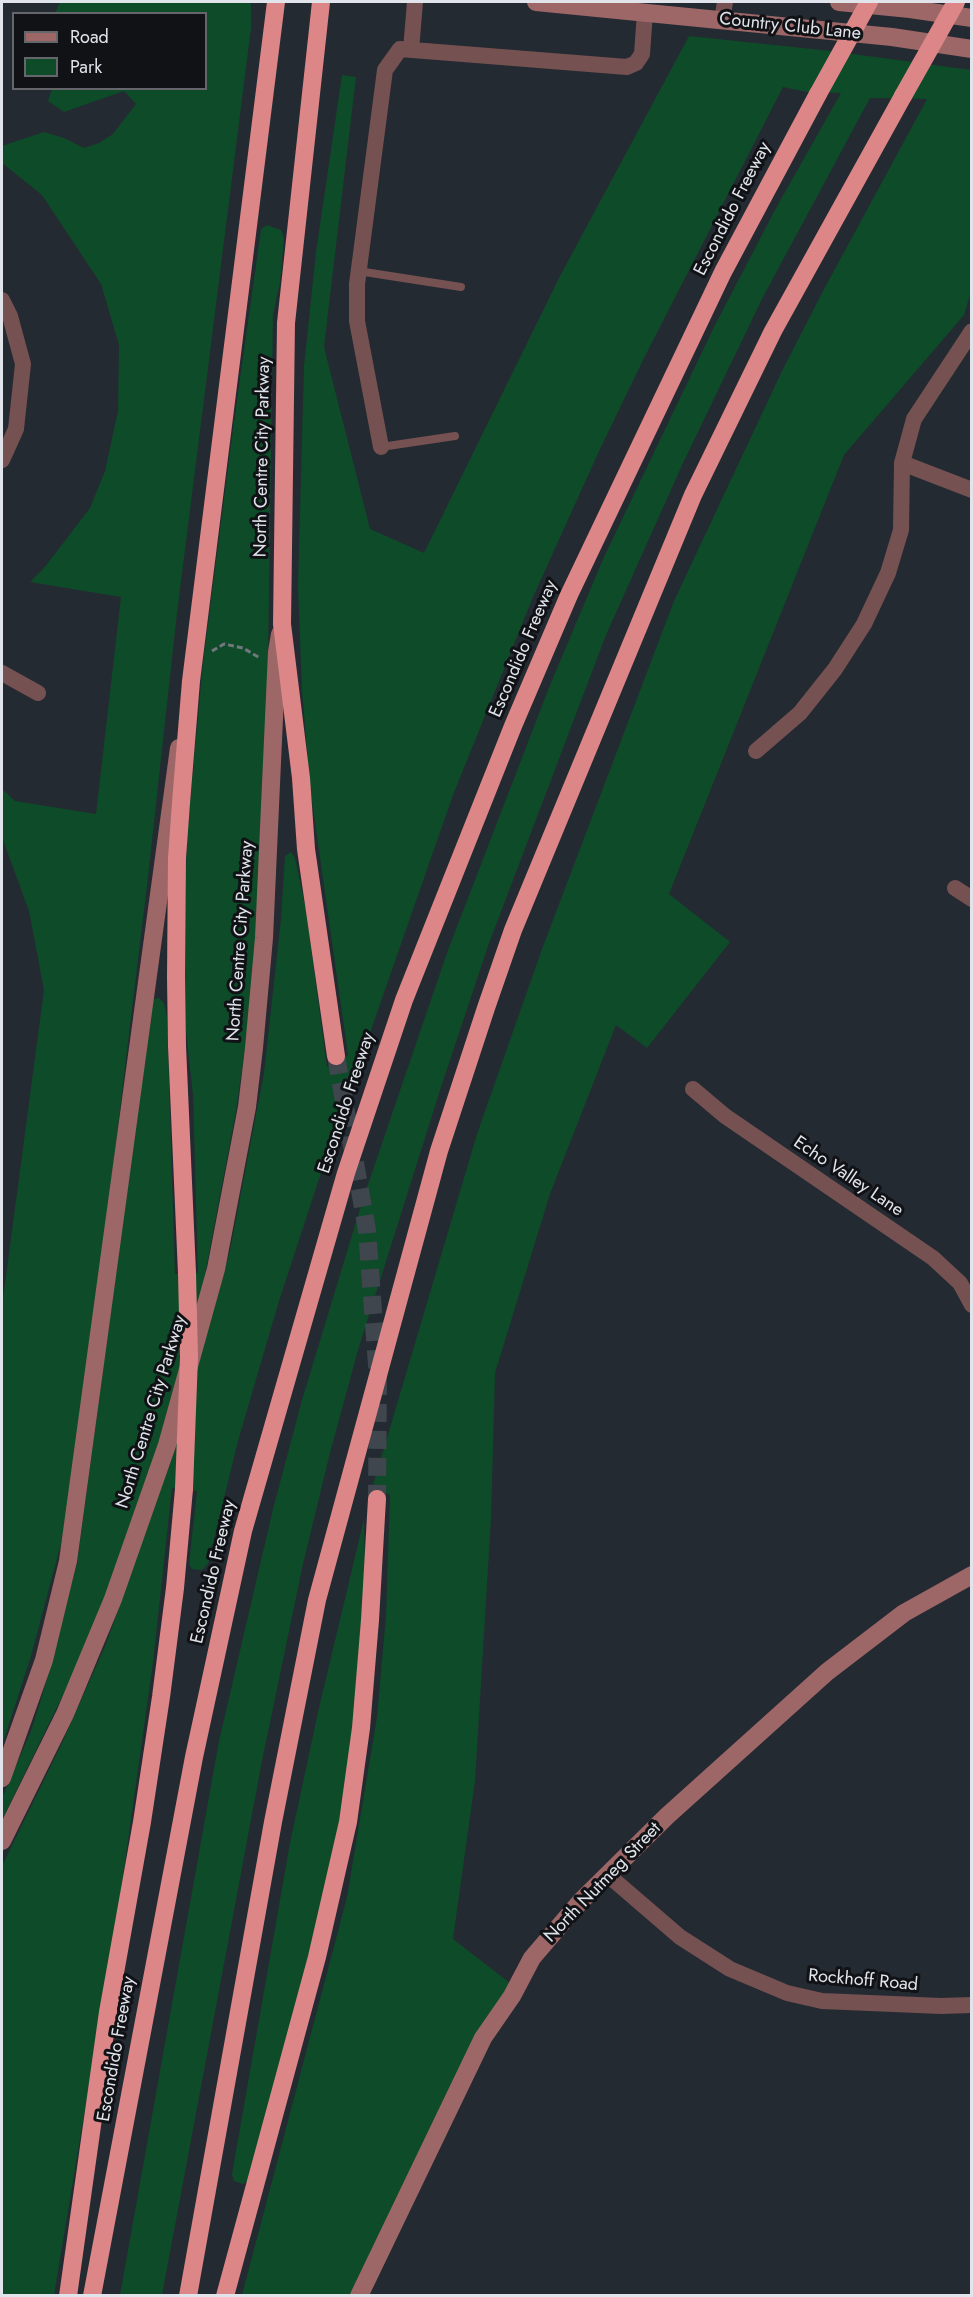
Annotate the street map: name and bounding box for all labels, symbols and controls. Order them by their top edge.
street label: Country Club Lane [718,9,862,45]
legend [12,12,207,90]
text: Road [70,24,109,50]
text: Park [70,54,102,80]
street label: Escondido Freeway [690,139,776,279]
street label: North Centre City Parkway [250,356,276,558]
street label: Escondido Freeway [485,577,563,721]
street label: North Centre City Parkway [223,840,259,1042]
street label: Escondido Freeway [314,1030,380,1176]
street label: Echo Valley Lane [789,1132,907,1222]
street label: North Centre City Parkway [112,1313,192,1511]
street label: Escondido Freeway [187,1498,241,1646]
street label: North Nutmeg Street [540,1818,666,1948]
street label: Rockhoff Road [807,1965,919,1997]
street label: Escondido Freeway [94,1975,140,2123]

